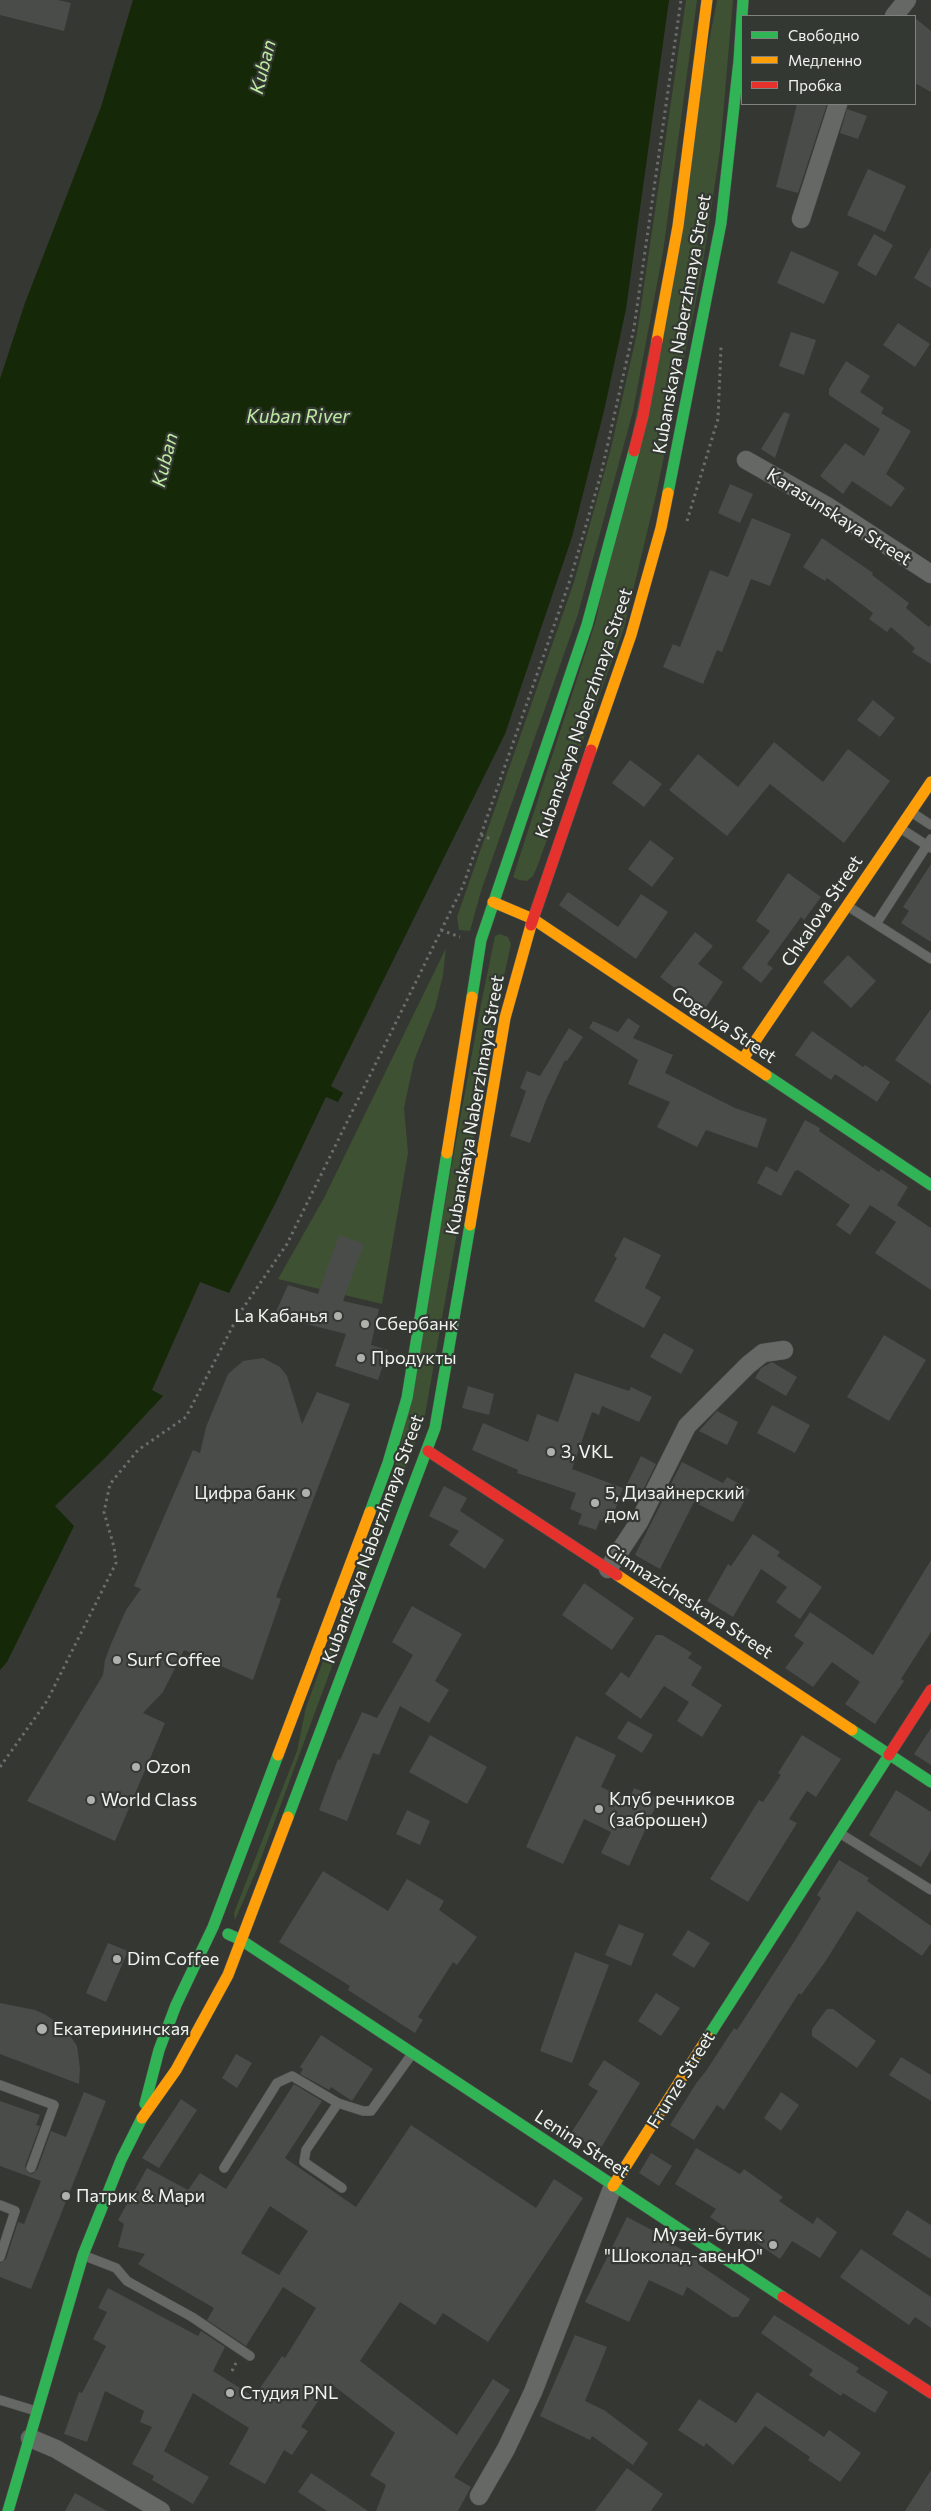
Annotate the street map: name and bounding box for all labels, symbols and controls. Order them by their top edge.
legend [741,15,916,105]
text: Свободно [788,26,859,44]
water label: Kuban [245,37,281,97]
text: Медленно [788,51,862,69]
text: Пробка [788,76,842,94]
street label: Kubanskaya Naberzhnaya Street [648,192,716,456]
water label: Kuban River [246,406,350,428]
water label: Kuban [147,430,183,490]
street label: Karasunskaya Street [763,464,915,570]
street label: Kubanskaya Naberzhnaya Street [531,585,637,841]
street label: Chkalova Street [777,851,867,971]
street label: Kubanskaya Naberzhnaya Street [441,973,509,1237]
street label: Gogolya Street [668,982,780,1068]
place label: La Кабанья [234,1305,328,1327]
marker: La Кабанья [332,1310,344,1322]
place label: Сбербанк [375,1313,458,1335]
marker: Сбербанк [359,1318,371,1330]
place label: Продукты [371,1347,456,1369]
marker: Продукты [355,1352,367,1364]
street label: Kubanskaya Naberzhnaya Street [318,1412,428,1666]
place label: 3, VKL [561,1441,613,1463]
marker: 3, VKL [545,1446,557,1458]
place label: Цифра банк [194,1482,296,1504]
place label: 5, Дизайнерский дом [605,1482,745,1525]
marker: Цифра банк [300,1487,312,1499]
marker: 5, Дизайнерский дом [589,1497,601,1509]
street label: Gimnazicheskaya Street [601,1539,777,1663]
place label: Surf Coffee [127,1649,221,1671]
marker: Surf Coffee [111,1654,123,1666]
place label: Ozon [146,1756,191,1778]
marker: Ozon [130,1761,142,1773]
place label: Клуб речников (заброшен) [609,1788,735,1830]
place label: World Class [101,1789,197,1811]
marker: World Class [85,1794,97,1806]
marker: Клуб речников (заброшен) [593,1803,605,1815]
place label: Dim Coffee [127,1948,219,1970]
marker: Dim Coffee [111,1953,123,1965]
place label: Екатерининская [53,2018,189,2040]
marker: Екатерининская [35,2022,49,2036]
street label: Frunze Street [643,2027,719,2133]
street label: Lenina Street [530,2105,634,2183]
place label: Патрик & Мари [76,2185,205,2207]
marker: Патрик & Мари [60,2190,72,2202]
place label: Музей-бутик "Шоколад-авенЮ" [604,2224,763,2266]
marker: Музей-бутик "Шоколад-авенЮ" [767,2239,779,2251]
place label: Студия PNL [240,2382,338,2404]
marker: Студия PNL [224,2387,236,2399]

